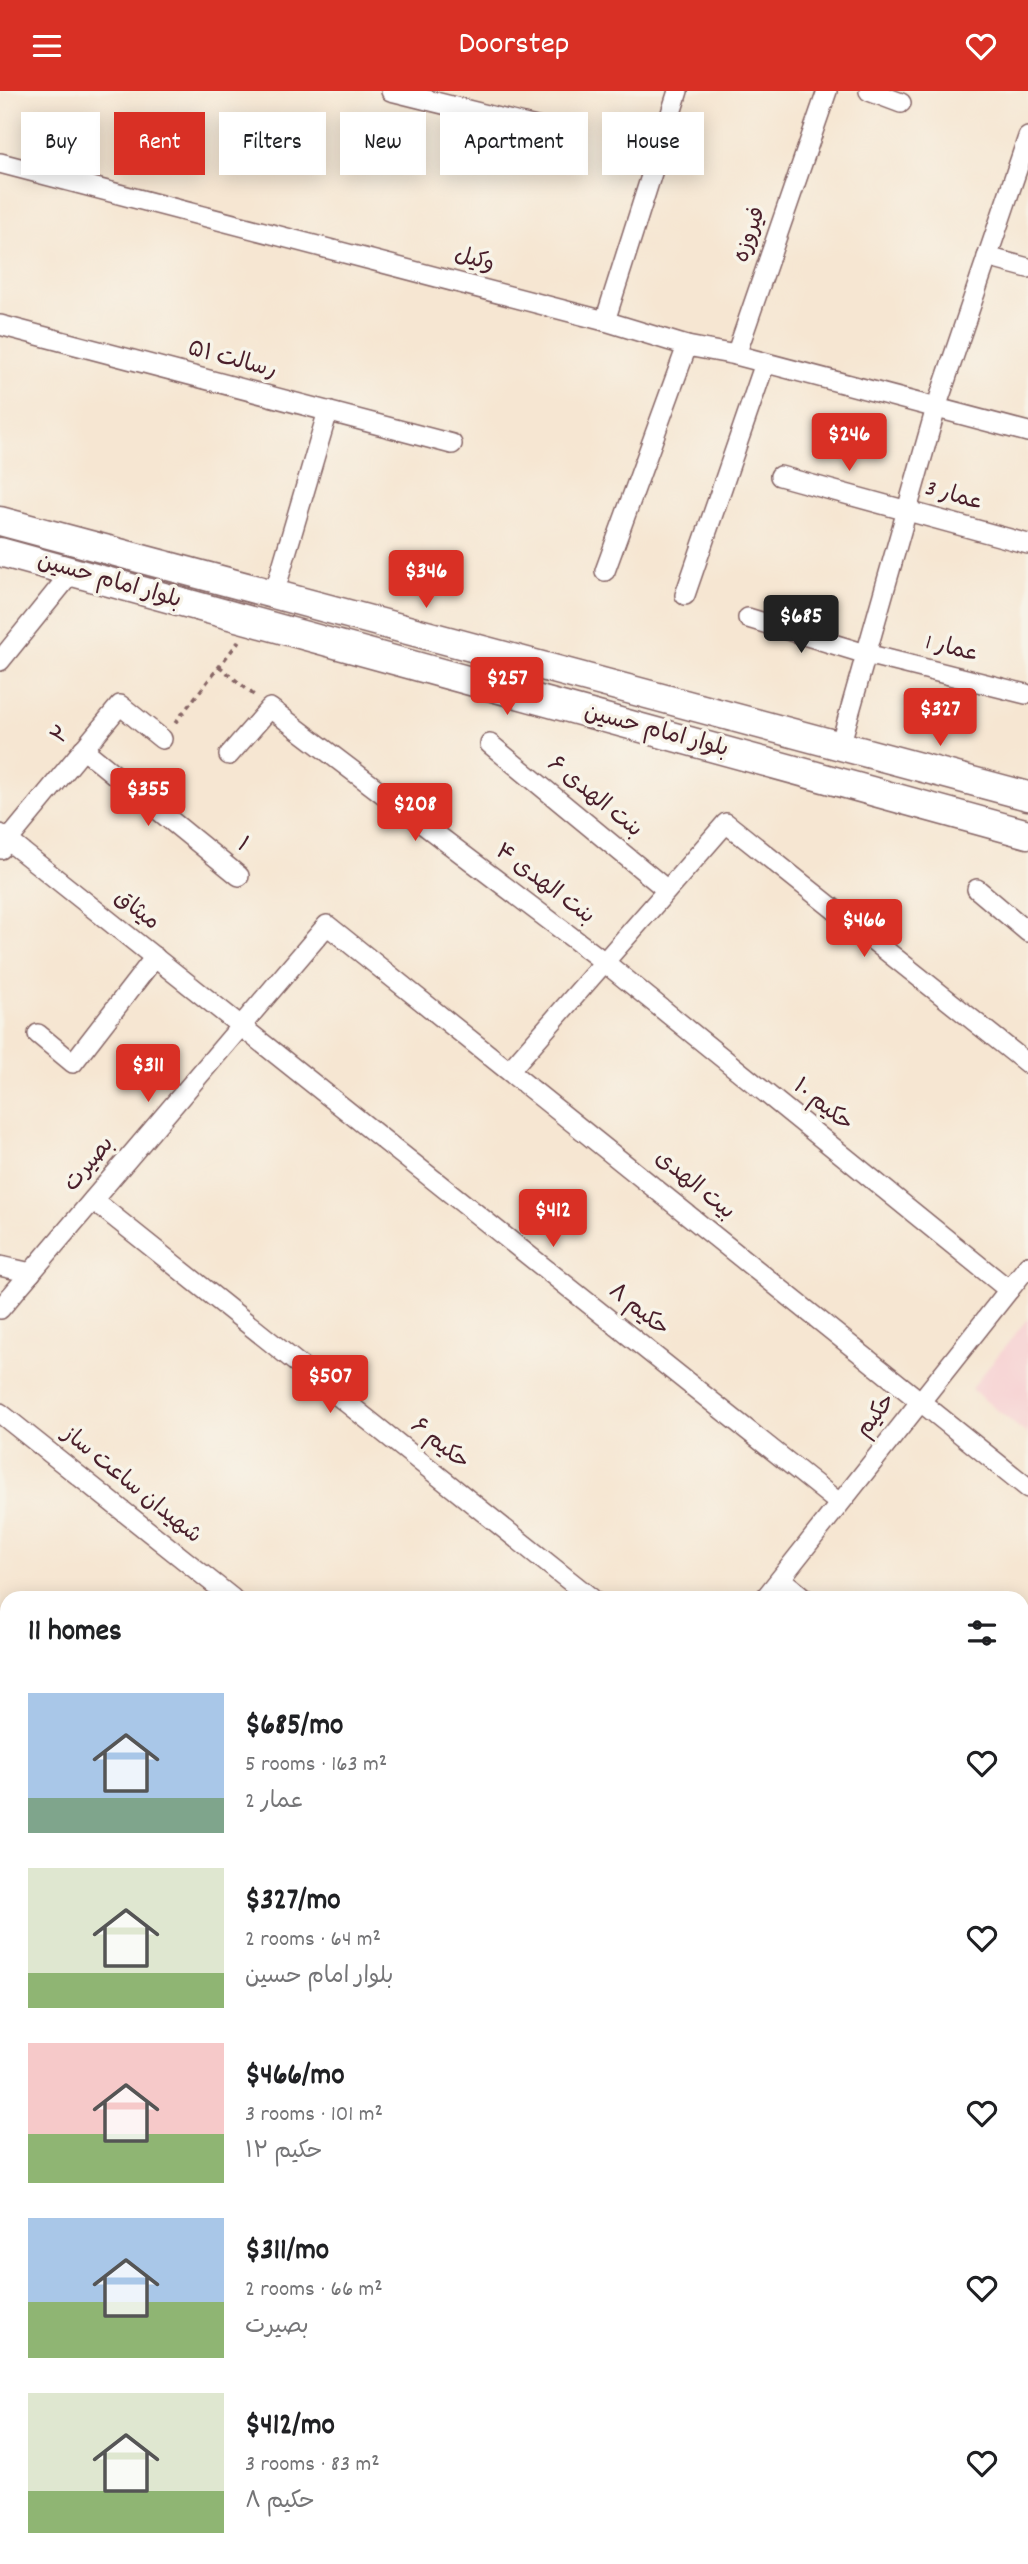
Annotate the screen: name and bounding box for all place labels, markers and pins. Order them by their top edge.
pin: $246 [808,413,890,473]
pin: $346 [385,551,467,610]
pin: $685 [760,595,842,655]
pin: $257 [466,657,548,717]
pin: $327 [899,689,981,748]
pin: $355 [107,769,189,828]
pin: $208 [374,783,456,843]
pin: $466 [823,899,905,959]
pin: $311 [107,1045,189,1104]
pin: $412 [512,1189,594,1249]
pin: $507 [289,1355,371,1415]

